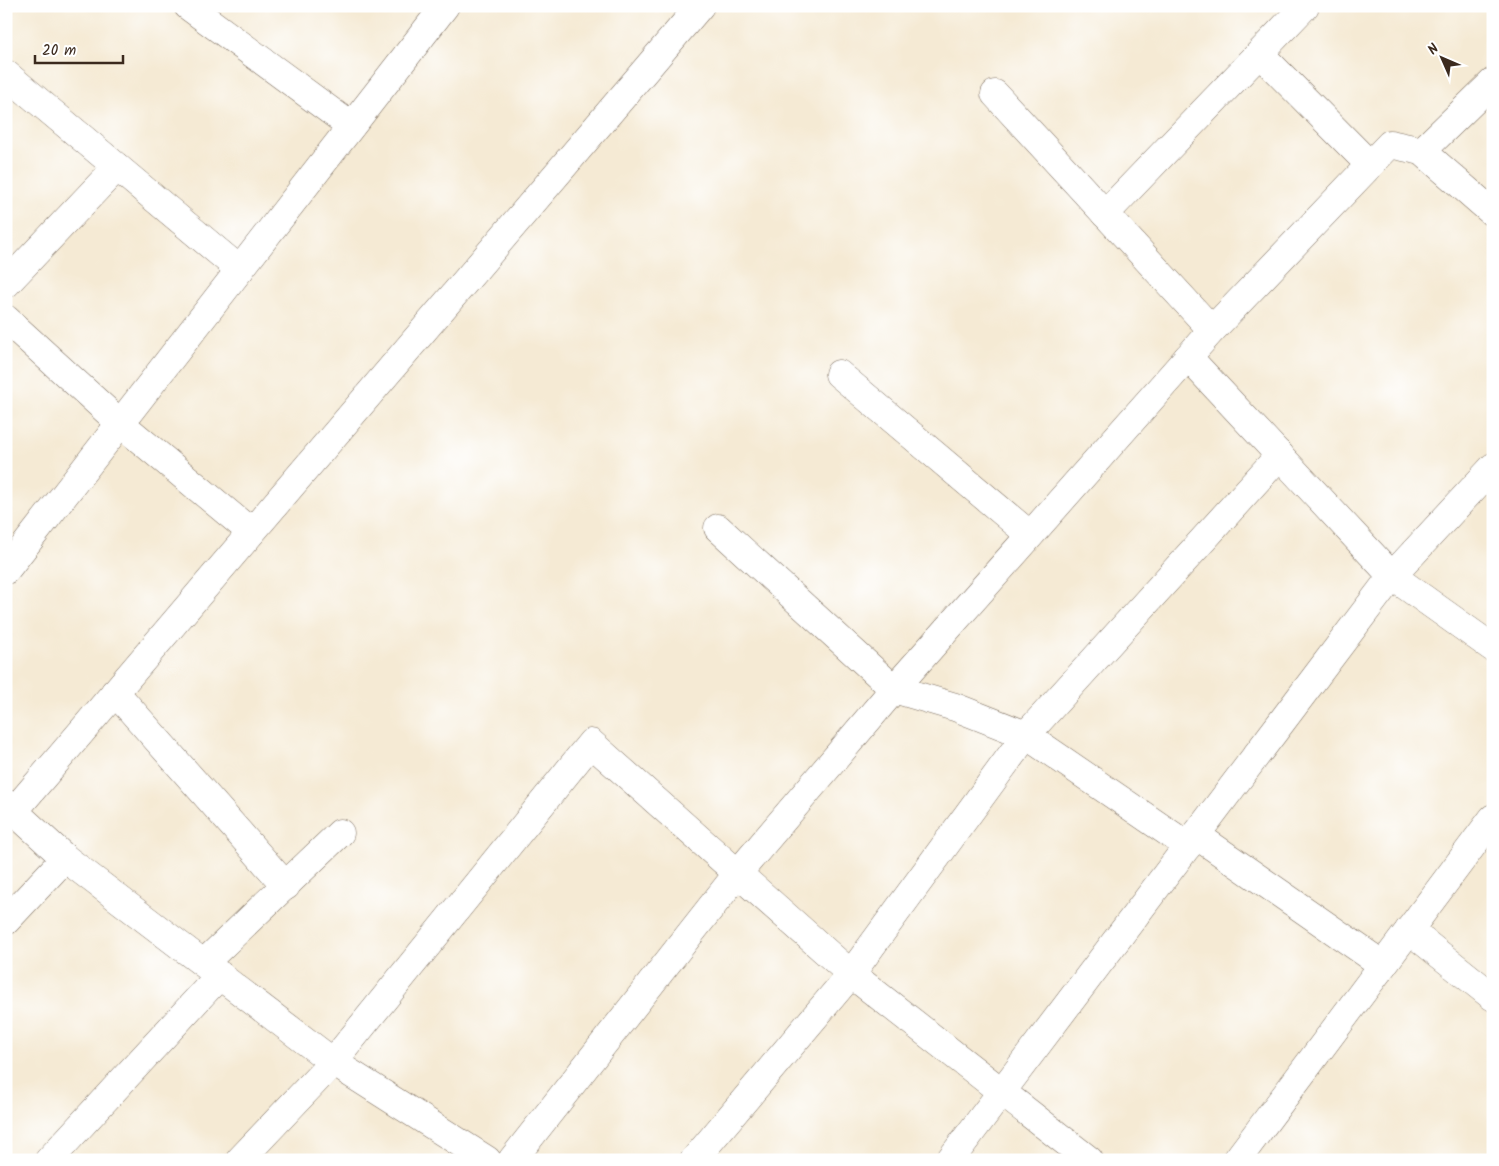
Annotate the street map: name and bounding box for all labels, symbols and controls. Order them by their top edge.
scale bar [35,32,122,64]
north arrow [1416,32,1466,82]
text: N [1423,38,1445,60]
text: 20 m [42,39,76,63]

